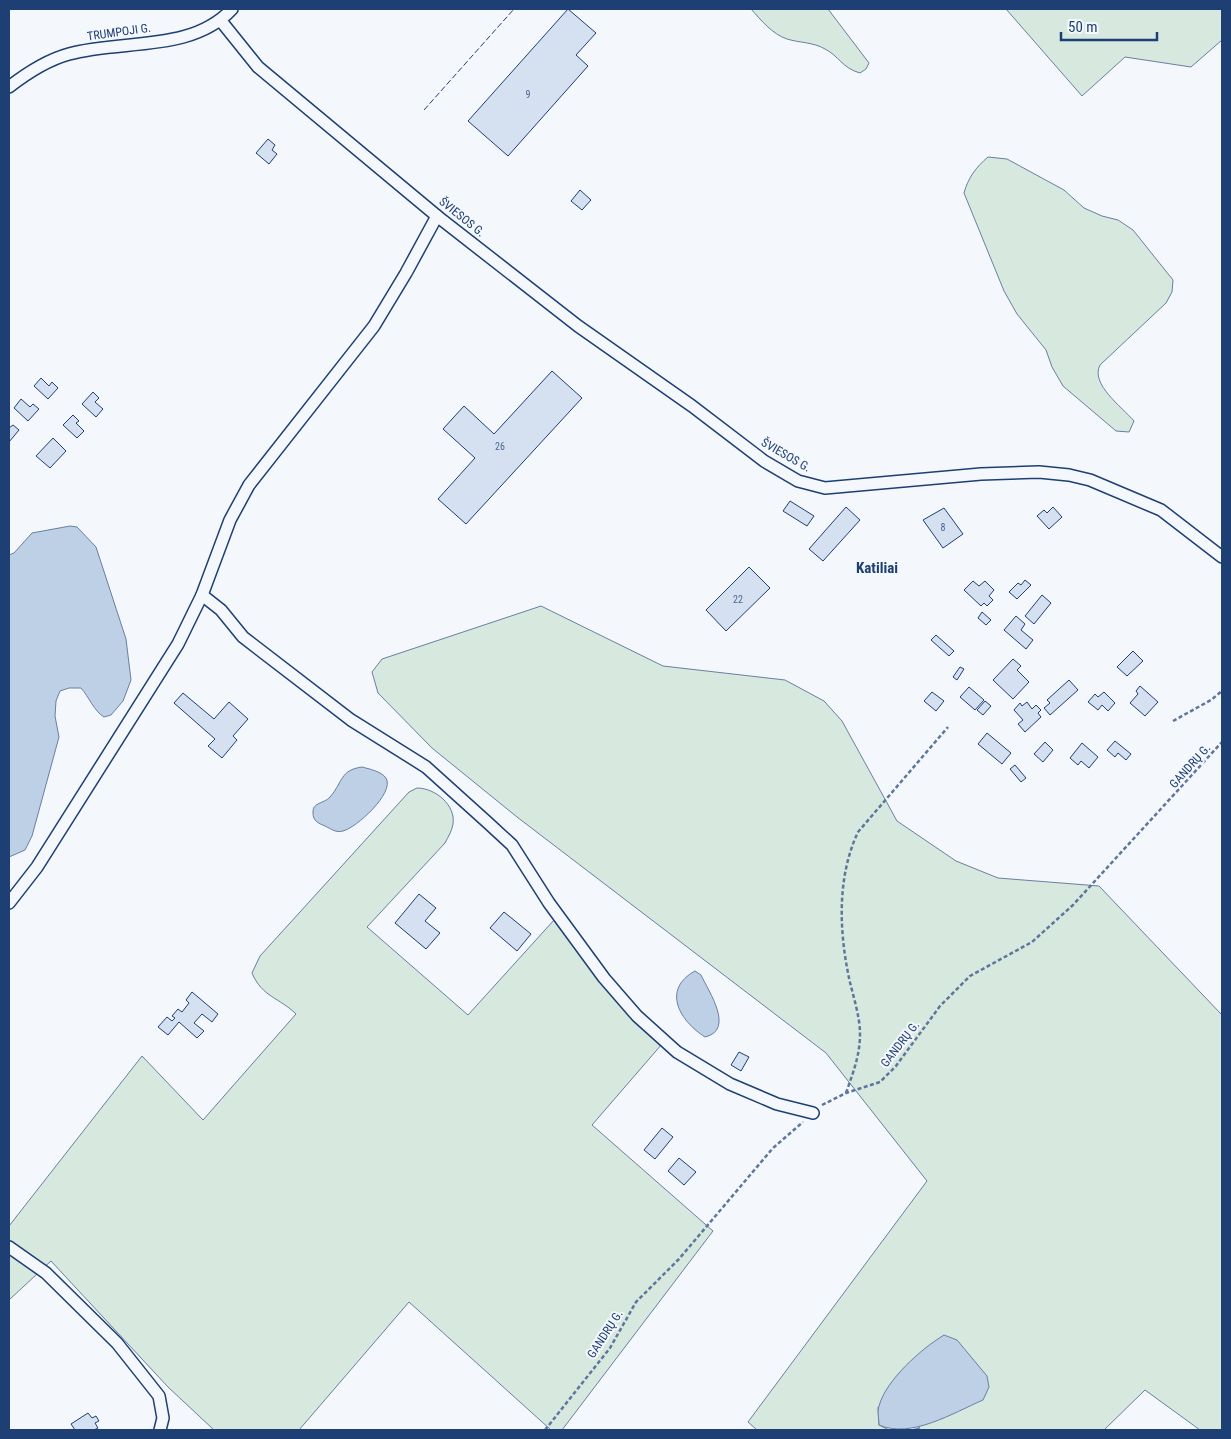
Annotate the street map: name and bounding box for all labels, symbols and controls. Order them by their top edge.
scale bar [1061,10,1157,42]
text: 50 m [1068,18,1098,36]
street label: TRUMPOJI G. [86,21,152,43]
house number: 9 [526,89,531,100]
street label: ŠVIESOS G. [436,194,488,240]
street label: ŠVIESOS G. [759,434,814,475]
house number: 26 [495,441,505,452]
house number: 8 [941,522,946,533]
district label: Katiliai [856,559,898,577]
house number: 22 [733,594,743,605]
street label: GANDRŲ G. [1167,741,1213,791]
street label: GANDRŲ G. [878,1018,922,1070]
street label: GANDRŲ G. [584,1307,626,1361]

